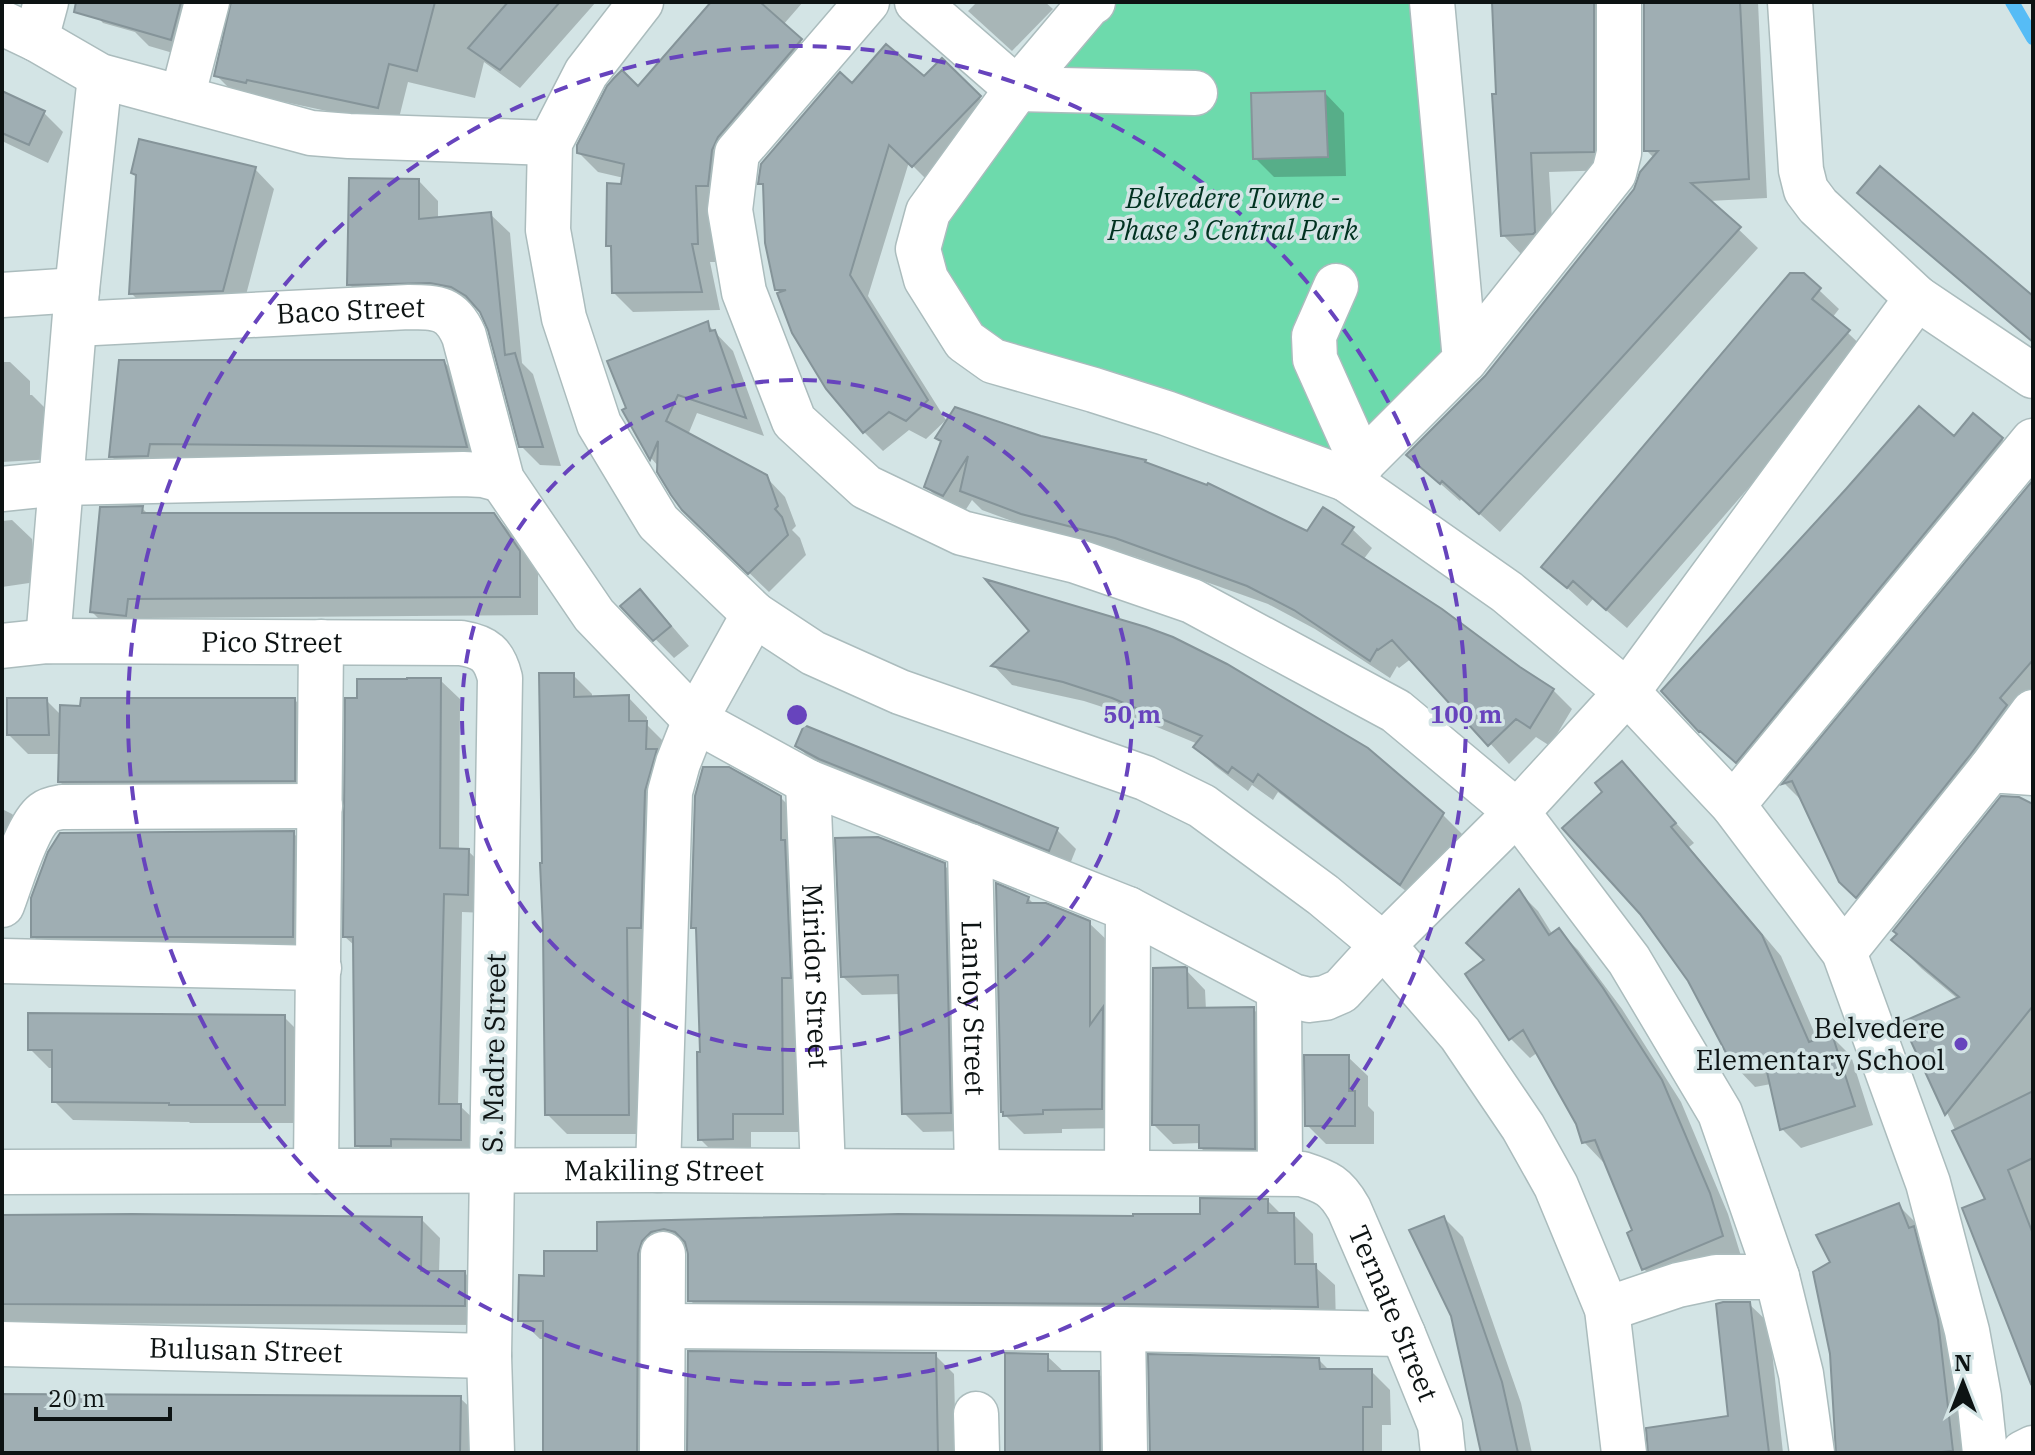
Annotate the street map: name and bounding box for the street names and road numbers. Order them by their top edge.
street label: Baco Street [275,288,426,332]
street label: Pico Street [201,623,343,660]
street label: Miridor Street [794,883,838,1069]
street label: Lantoy Street [954,920,994,1096]
street label: S. Madre Street [473,953,514,1153]
street label: Makiling Street [564,1151,764,1189]
street label: Ternate Street [1340,1219,1447,1407]
street label: Bulusan Street [149,1329,343,1370]

